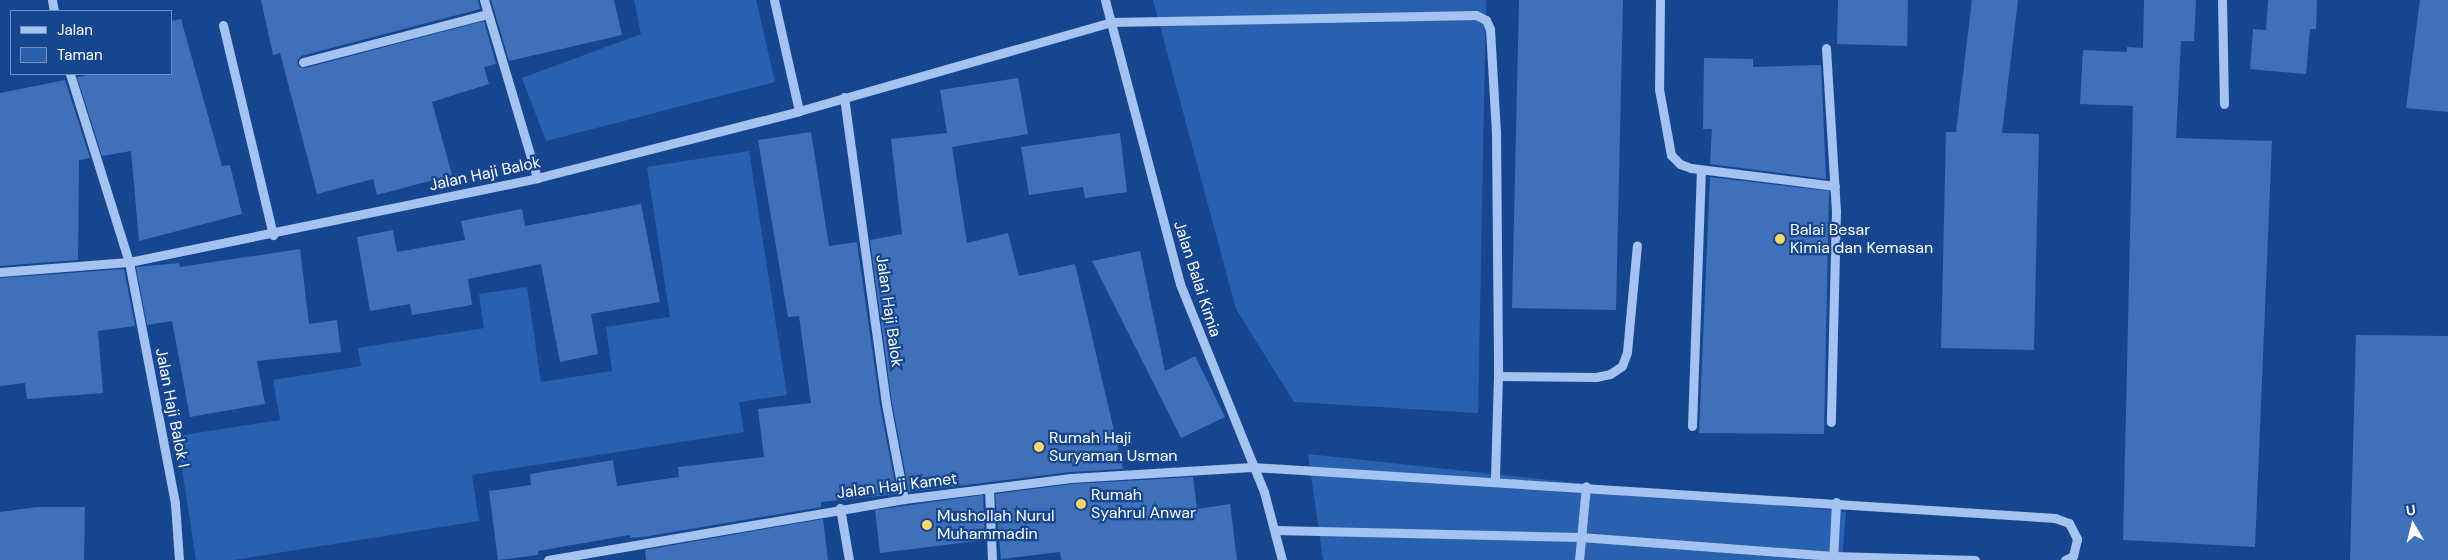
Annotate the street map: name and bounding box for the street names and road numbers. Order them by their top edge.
street label: Jalan Haji Balok [428,153,542,195]
street label: Jalan Balai Kimia [1169,218,1225,340]
street label: Jalan Haji Balok [872,253,906,369]
street label: Jalan Haji Balok I [151,347,193,469]
street label: Jalan Haji Kamet [836,469,958,503]

